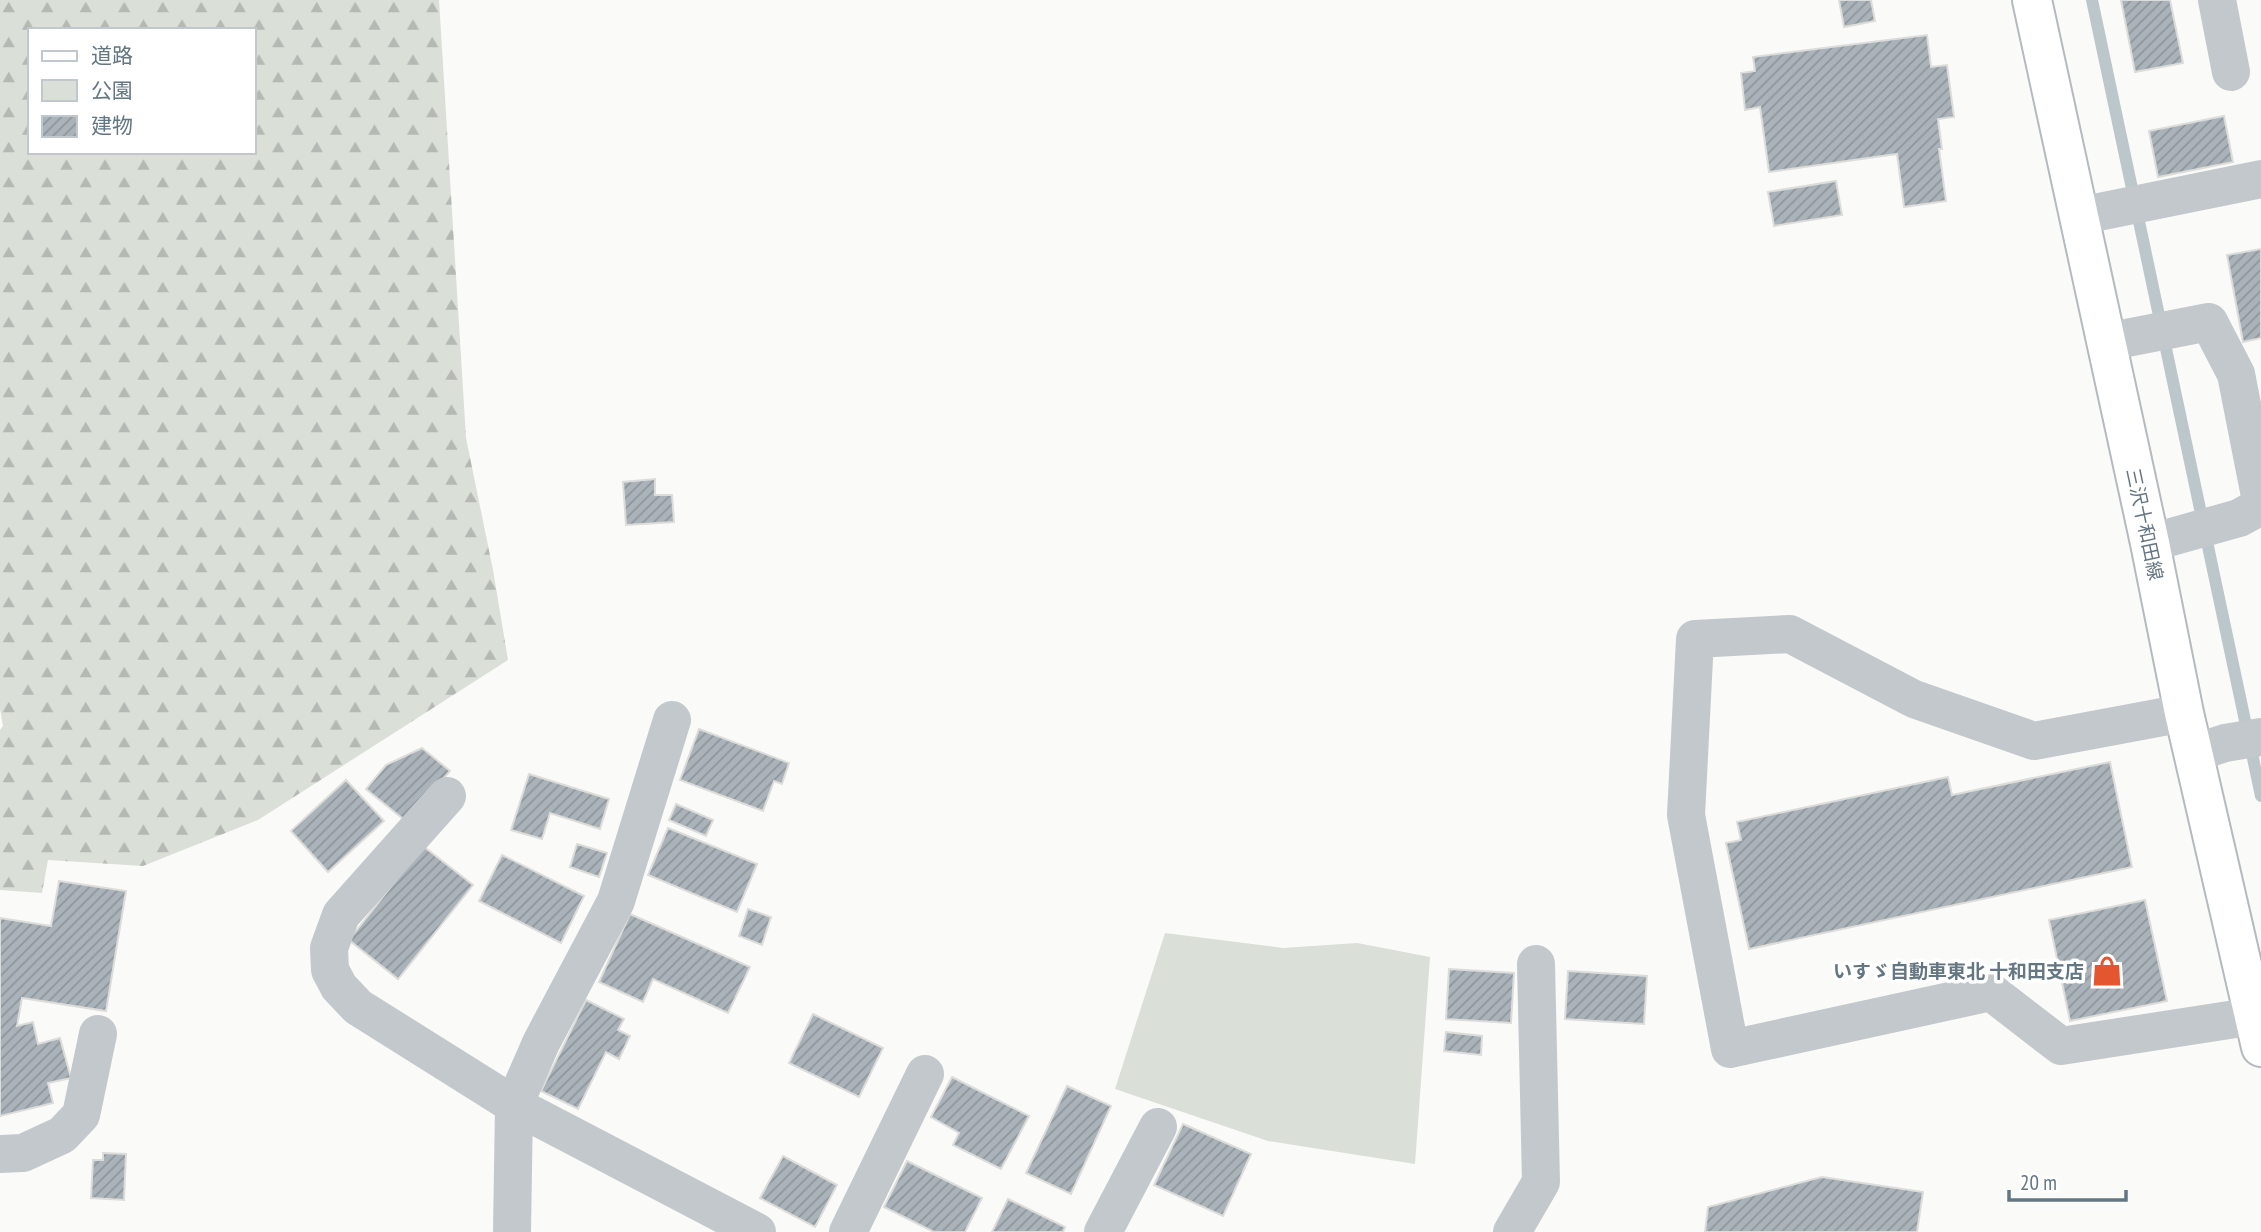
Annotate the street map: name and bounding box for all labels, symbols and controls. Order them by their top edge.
legend [28,28,256,154]
text: 道路 [91,42,133,69]
text: 公園 [91,77,133,104]
text: 建物 [91,112,133,139]
street label: 三沢十和田線 [2121,466,2169,582]
shop icon: いすゞ自動車東北 十和田支店 [2090,954,2124,988]
place label: いすゞ自動車東北 十和田支店 [1833,959,2084,983]
scale bar [2009,1158,2126,1202]
text: 20 m [2020,1169,2057,1196]

